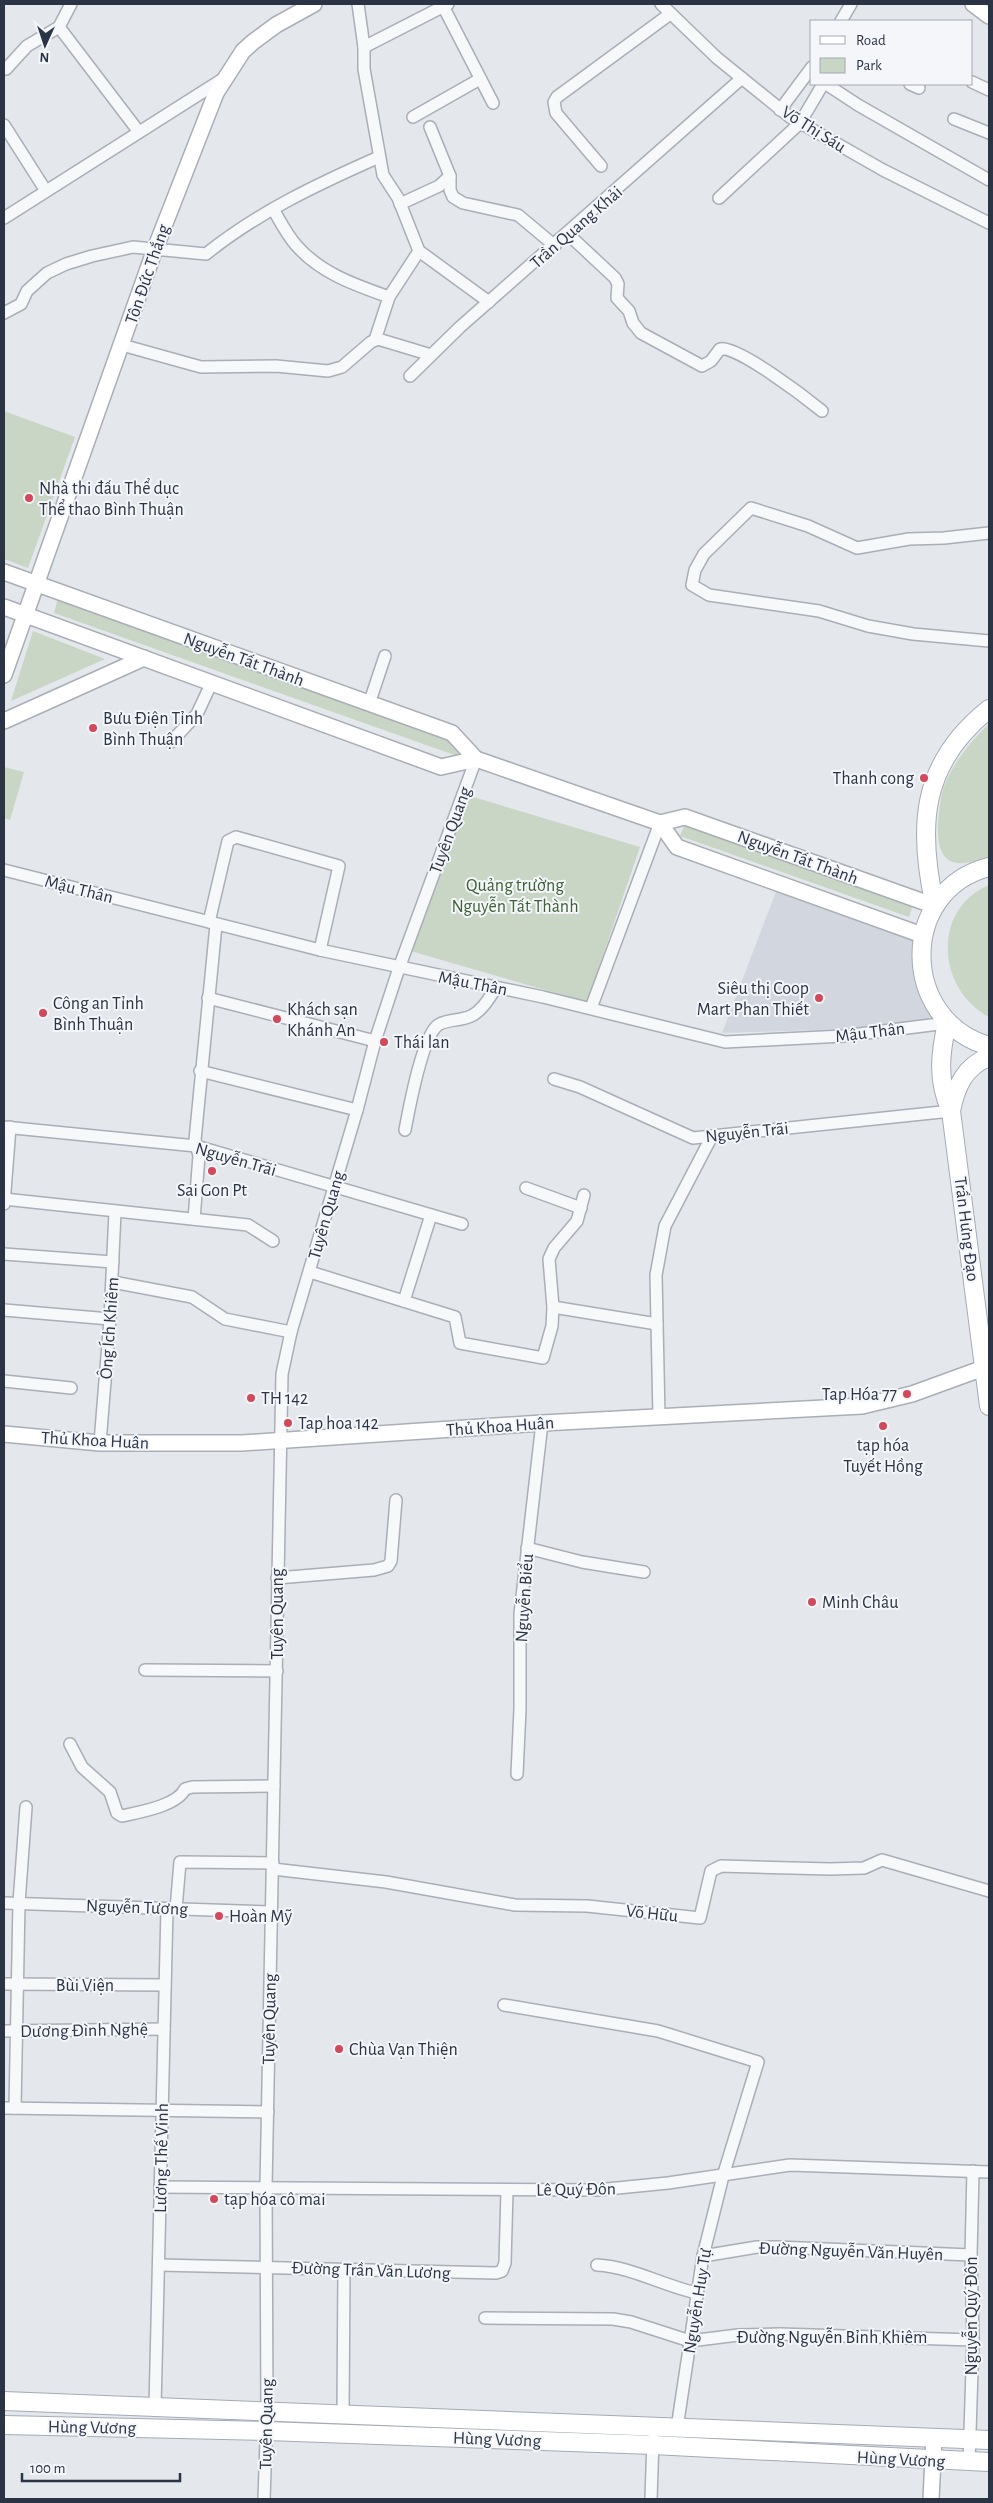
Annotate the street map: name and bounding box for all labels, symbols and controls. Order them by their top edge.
north arrow [20,20,70,70]
legend [810,20,973,85]
text: Road [856,33,886,48]
text: N [39,50,50,64]
text: Park [856,58,882,73]
street label: Võ Thị Sáu [778,103,849,157]
street label: Trần Quang Khải [527,182,626,272]
street label: Tôn Đức Thắng [122,222,174,327]
place label: Nhà thi đấu Thể dục Thể thao Bình Thuận [39,478,184,519]
marker: Nhà thi đấu Thể dục Thể thao Bình Thuận [23,492,35,504]
street label: Nguyễn Tất Thành [181,628,307,690]
place label: Bưu Điện Tỉnh Bình Thuận [103,710,203,749]
marker: Bưu Điện Tỉnh Bình Thuận [87,722,99,734]
place label: Thanh cong [833,770,914,788]
marker: Thanh cong [918,772,930,784]
street label: Tuyên Quang [427,784,475,876]
street label: Nguyễn Tất Thành [735,826,861,888]
street label: Mậu Thân [43,873,115,907]
park label: Quảng trường Nguyễn Tất Thành [452,877,579,916]
street label: Mậu Thân [437,968,509,999]
place label: Siêu thị Coop Mart Phan Thiết [697,980,809,1019]
marker: Siêu thị Coop Mart Phan Thiết [813,992,825,1004]
place label: Công an Tỉnh Bình Thuận [53,995,144,1034]
place label: Khách sạn Khánh An [287,1001,358,1040]
marker: Công an Tỉnh Bình Thuận [37,1007,49,1019]
marker: Khách sạn Khánh An [271,1013,283,1025]
street label: Mậu Thân [834,1020,906,1046]
place label: Thái lan [394,1034,450,1052]
marker: Thái lan [378,1036,390,1048]
street label: Nguyễn Trãi [704,1118,790,1146]
street label: Nguyễn Trãi [193,1138,279,1180]
marker: Sai Gon Pt [206,1165,218,1177]
street label: Tuyên Quang [306,1169,348,1262]
street label: Trần Hưng Đạo [951,1176,982,1283]
place label: Sai Gon Pt [177,1182,247,1200]
street label: Ông Ích Khiêm [94,1276,123,1380]
place label: Tap Hóa 77 [822,1386,897,1404]
marker: Tap Hóa 77 [901,1388,913,1400]
place label: TH 142 [261,1390,308,1408]
marker: TH 142 [245,1392,257,1404]
street label: Thủ Khoa Huân [445,1414,555,1440]
place label: Tap hoa 142 [298,1415,379,1433]
marker: Tap hoa 142 [282,1417,294,1429]
marker: tạp hóa Tuyết Hồng [877,1420,889,1432]
street label: Thủ Khoa Huân [40,1429,149,1453]
place label: tạp hóa Tuyết Hồng [843,1437,923,1476]
street label: Nguyễn Biểu [511,1553,537,1643]
street label: Tuyên Quang [269,1568,287,1660]
place label: Minh Châu [822,1594,898,1612]
marker: Minh Châu [806,1596,818,1608]
street label: Nguyễn Tương [86,1895,189,1919]
street label: Võ Hữu [625,1902,679,1926]
place label: Hoàn Mỹ [229,1908,292,1926]
marker: Hoàn Mỹ [213,1910,225,1922]
street label: Tuyên Quang [260,1973,280,2065]
street label: Bùi Viện [56,1977,114,1995]
street label: Dương Đình Nghệ [20,2021,148,2041]
place label: Chùa Vạn Thiện [349,2041,458,2059]
marker: Chùa Vạn Thiện [333,2043,345,2055]
street label: Lương Thế Vinh [151,2103,172,2213]
street label: Lê Quý Đôn [536,2180,616,2200]
place label: tạp hóa cô mai [224,2191,325,2209]
marker: tạp hóa cô mai [208,2193,220,2205]
street label: Đường Nguyễn Văn Huyên [758,2238,944,2264]
street label: Nguyễn Huy Tự [679,2246,715,2355]
street label: Nguyễn Quý Đôn [961,2257,981,2375]
street label: Đường Trần Văn Lương [291,2258,451,2283]
street label: Đường Nguyễn Bỉnh Khiêm [737,2327,927,2347]
street label: Tuyên Quang [257,2378,277,2470]
street label: Hùng Vương [48,2418,137,2438]
street label: Hùng Vương [453,2429,542,2451]
street label: Hùng Vương [856,2449,946,2471]
scale bar [22,2450,180,2482]
text: 100 m [30,2461,65,2476]

